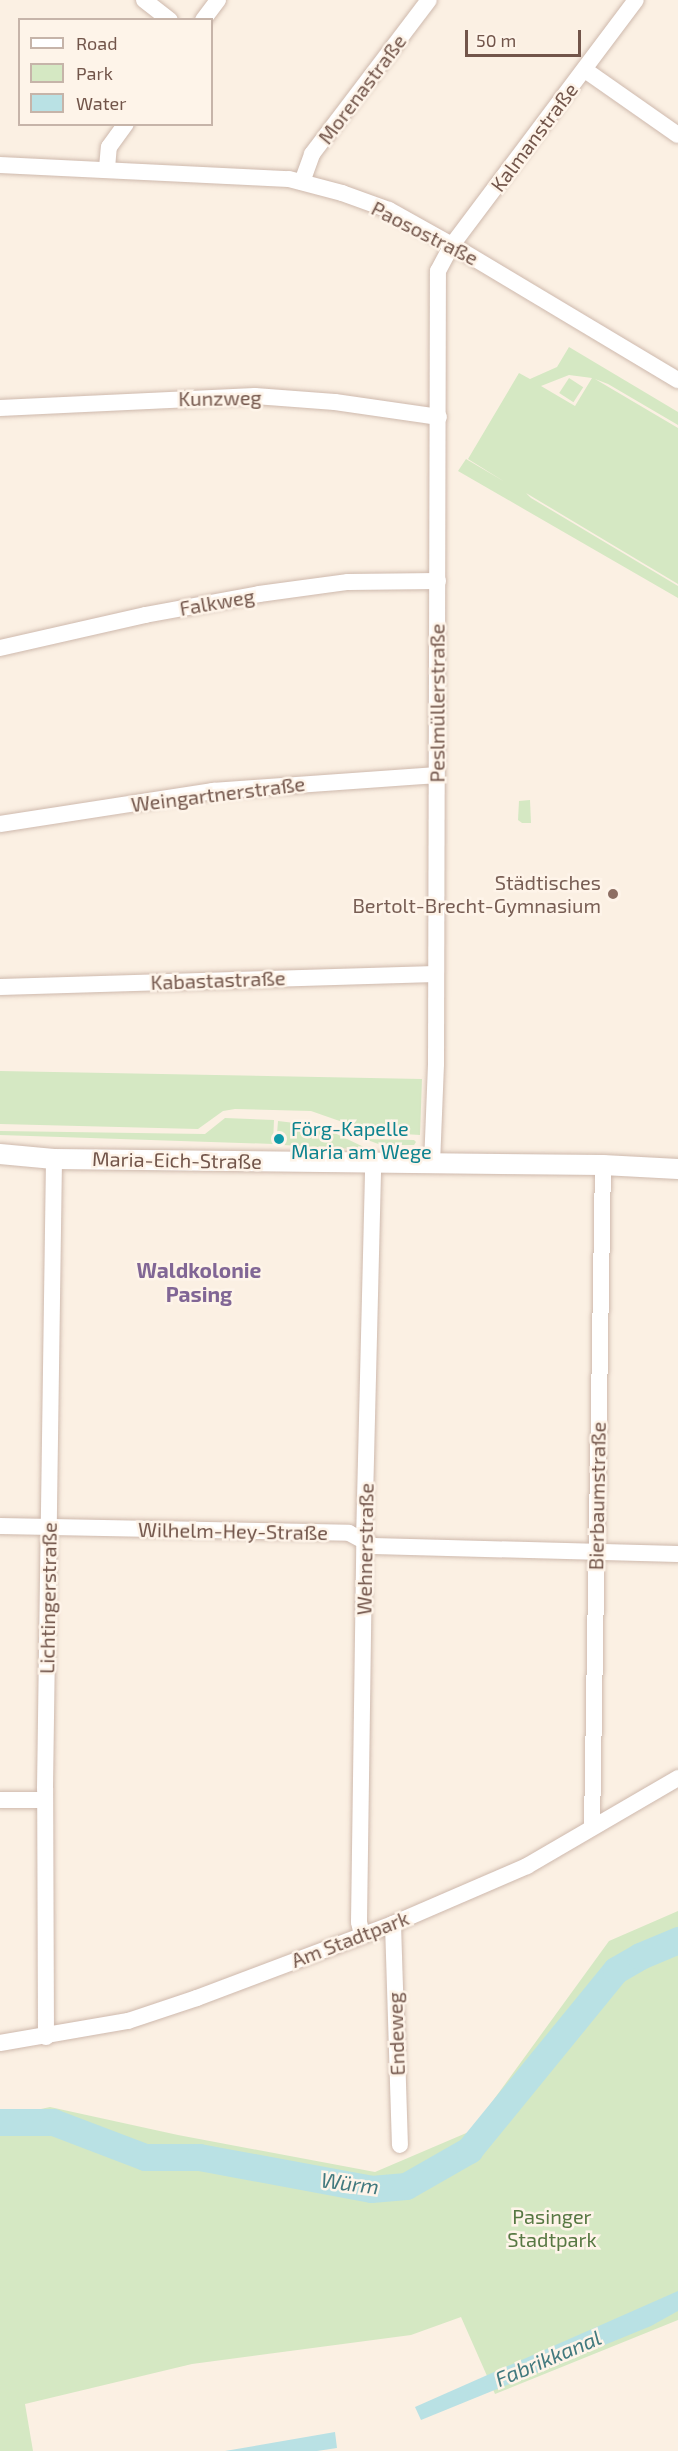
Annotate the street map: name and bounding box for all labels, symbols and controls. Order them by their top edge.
legend [18,18,213,126]
scale bar [468,18,584,56]
street label: Morenastraße [313,29,411,149]
text: 50 m [476,29,516,51]
text: Road [76,32,117,54]
text: Park [76,62,113,84]
street label: Kalmanstraße [485,78,583,196]
text: Water [76,92,126,114]
street label: Paosostraße [368,196,482,270]
street label: Kunzweg [178,385,262,411]
street label: Falkweg [178,584,256,620]
street label: Peslmüllerstraße [425,623,449,783]
street label: Weingartnerstraße [130,771,306,817]
place label: Städtisches Bertolt-Brecht-Gymnasium [352,870,601,917]
marker: Städtisches Bertolt-Brecht-Gymnasium [606,887,620,901]
street label: Kabastastraße [150,966,286,994]
place label: Förg-Kapelle Maria am Wege [291,1116,432,1163]
marker: Förg-Kapelle Maria am Wege [272,1132,286,1146]
street label: Maria-Eich-Straße [92,1147,262,1173]
district label: Waldkolonie Pasing [137,1257,261,1307]
street label: Bierbaumstraße [584,1422,610,1570]
street label: Wehnerstraße [352,1483,378,1615]
street label: Wilhelm-Hey-Straße [138,1517,328,1545]
street label: Lichtingerstraße [35,1522,61,1674]
street label: Am Stadtpark [288,1906,412,1972]
street label: Endeweg [383,1992,409,2076]
water label: Würm [320,2167,380,2199]
park label: Pasinger Stadtpark [507,2205,597,2252]
water label: Fabrikkanal [491,2324,605,2392]

